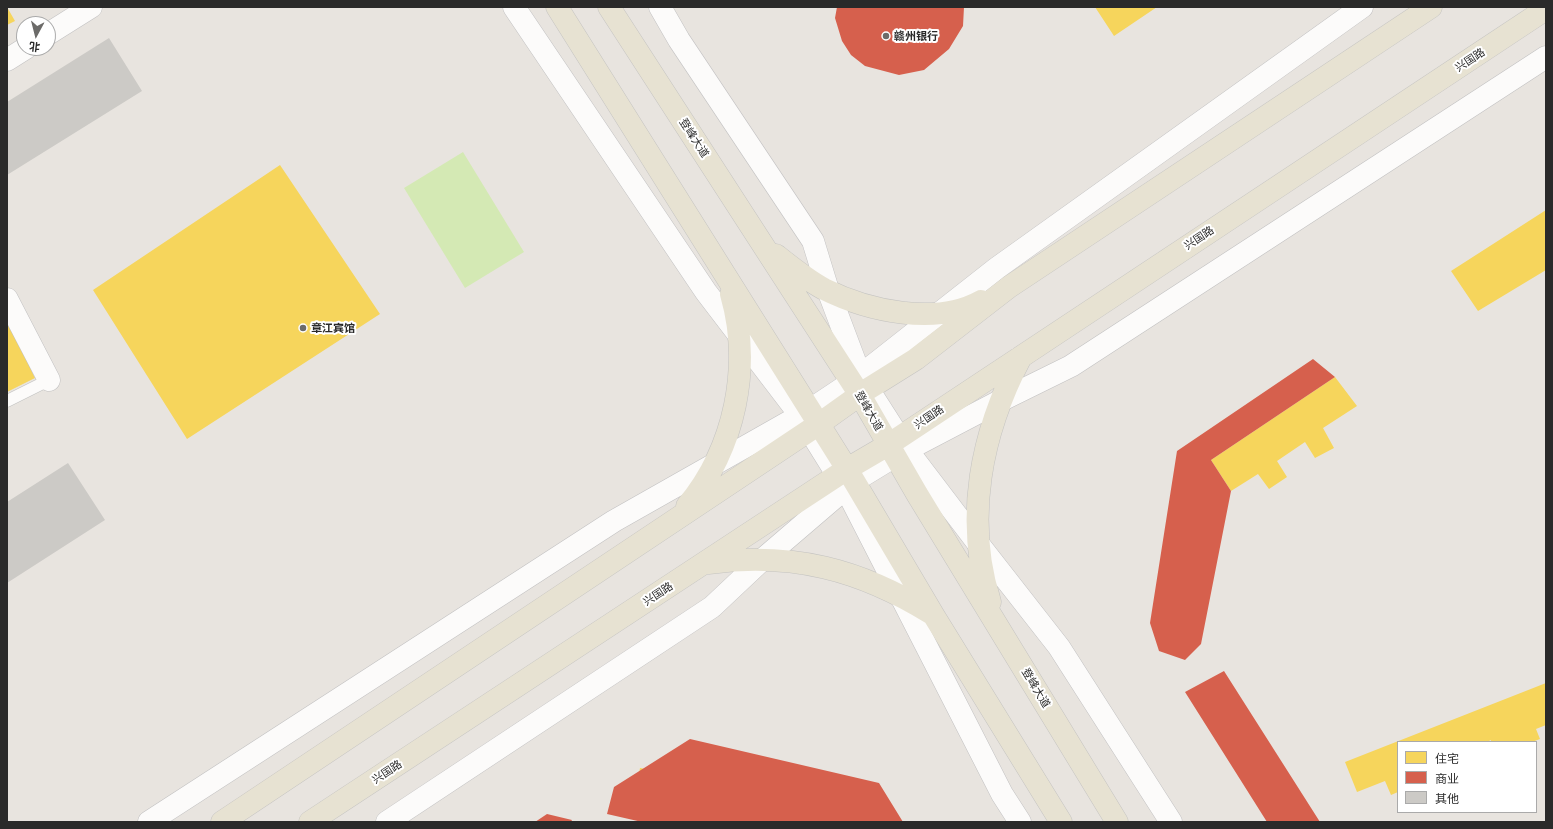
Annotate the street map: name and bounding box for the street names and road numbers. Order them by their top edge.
street label: 兴国路 [1453,45,1487,75]
street label: 登峰大道 [676,116,712,160]
street label: 兴国路 [1182,223,1216,253]
street label: 登峰大道 [852,389,886,433]
street label: 兴国路 [912,402,946,432]
street label: 兴国路 [641,579,675,609]
street label: 登峰大道 [1019,666,1053,710]
street label: 兴国路 [370,757,404,787]

